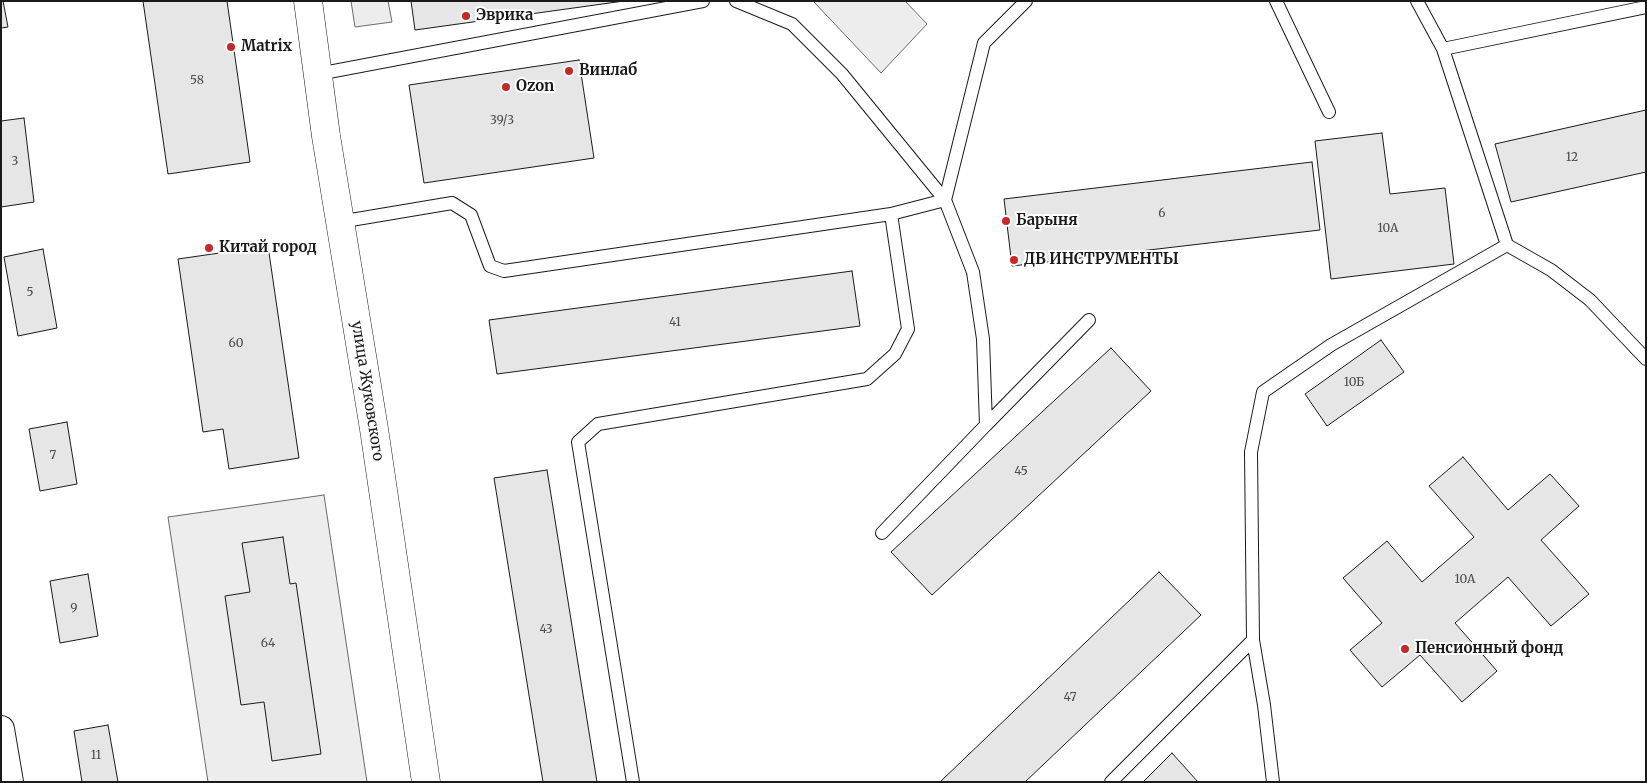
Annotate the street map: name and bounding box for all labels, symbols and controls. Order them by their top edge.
place label: Эврика [476,7,533,25]
marker: Эврика [460,10,472,22]
place label: Matrix [241,38,292,56]
marker: Matrix [225,41,237,53]
place label: Винлаб [579,62,637,80]
marker: Винлаб [563,65,575,77]
house number: 58 [190,74,204,88]
place label: Ozon [516,78,554,96]
marker: Ozon [500,81,512,93]
house number: 39/3 [490,114,514,128]
house number: 12 [1566,151,1578,165]
house number: 3 [12,155,18,169]
house number: 6 [1158,207,1166,221]
place label: Барыня [1016,212,1078,230]
marker: Барыня [1000,215,1012,227]
house number: 10А [1378,222,1398,236]
place label: Китай город [219,239,317,257]
marker: Китай город [203,242,215,254]
place label: ДВ ИНСТРУМЕНТЫ [1024,251,1179,269]
marker: ДВ ИНСТРУМЕНТЫ [1008,254,1020,266]
house number: 5 [26,286,34,300]
house number: 41 [669,316,681,330]
street label: улица Жуковского [347,320,387,462]
house number: 60 [229,337,243,351]
house number: 10Б [1344,376,1364,390]
house number: 7 [50,449,56,463]
house number: 45 [1014,465,1028,479]
house number: 10А [1455,573,1475,587]
house number: 9 [70,602,78,616]
house number: 43 [539,623,553,637]
house number: 64 [261,637,275,651]
place label: Пенсионный фонд [1415,640,1563,658]
marker: Пенсионный фонд [1399,643,1411,655]
house number: 47 [1063,691,1077,705]
house number: 11 [91,749,101,763]

